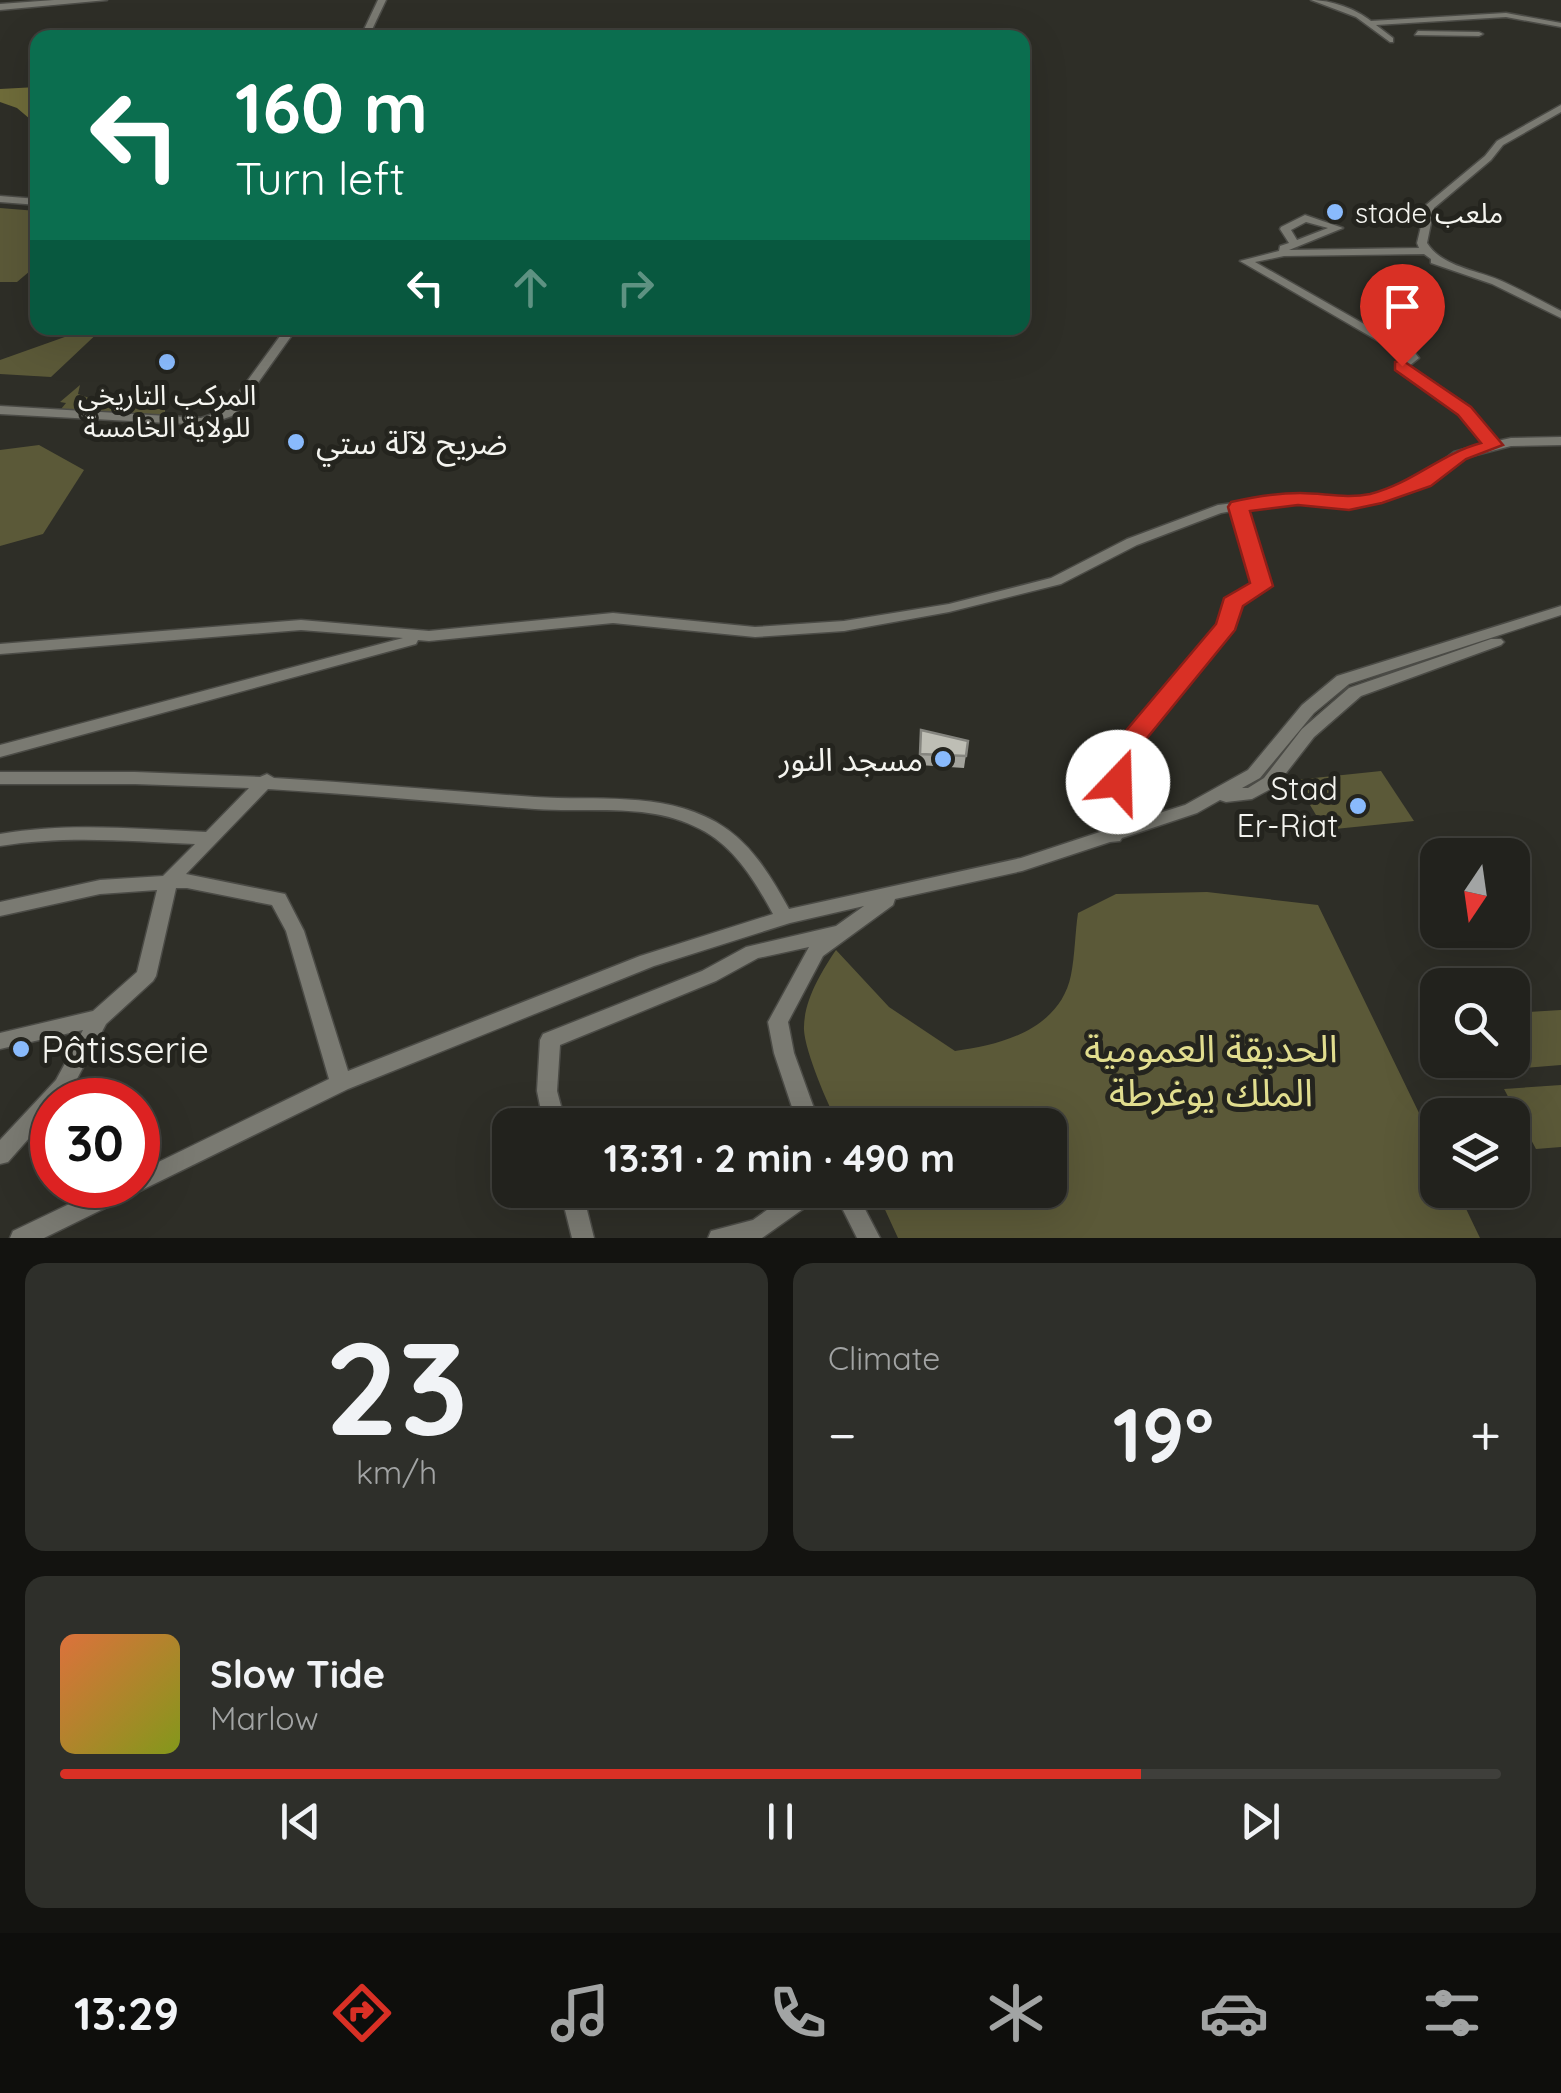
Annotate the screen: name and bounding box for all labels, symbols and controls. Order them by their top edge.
text: 160 m [235,63,428,151]
icon: left [70,70,200,200]
text: Turn left [235,150,405,206]
place label: stade ملعب [1355,195,1503,230]
marker: stade ملعب [1324,201,1346,223]
icon: left [398,260,453,315]
icon: ahead [503,260,558,315]
icon: right [608,260,663,315]
pin [1360,264,1445,367]
icon: arrive [1375,279,1430,334]
marker: المركب التاريخي للولاية الخامسة [156,351,178,373]
place label: المركب التاريخي للولاية الخامسة [78,377,256,444]
place label: ضريح لآلة ستي [316,422,508,467]
marker: ضريح لآلة ستي [285,431,307,453]
position arrow [1066,730,1170,834]
place label: مسجد النور [778,739,923,779]
marker: مسجد النور [932,748,954,770]
place label: Stad Er-Riat [1236,768,1338,845]
marker: Stad Er-Riat [1347,795,1369,817]
north arrow [1420,838,1530,948]
map controls [1420,838,1530,1208]
button: search [1420,968,1530,1078]
park label: الحديقة العمومية الملك يوغرطة [1084,1024,1338,1116]
place label: Pâtisserie [41,1025,209,1073]
marker: Pâtisserie [10,1038,32,1060]
speed limit sign: 30 [30,1078,160,1208]
button: layers [1420,1098,1530,1208]
text: 13:31 · 2 min · 490 m [604,1134,955,1182]
text: 23 [325,1305,468,1468]
text: Climate [828,1338,940,1378]
text: 19° [1113,1387,1214,1481]
text: − [828,1400,857,1469]
text: + [1470,1400,1501,1469]
text: km/h [356,1452,437,1492]
text: Slow Tide [210,1650,385,1698]
text: Marlow [210,1698,319,1738]
icon: previous [273,1794,328,1849]
icon: pause [753,1794,808,1849]
icon: next [1233,1794,1288,1849]
icon: directions [327,1978,397,2048]
icon: music [545,1978,615,2048]
icon: phone [763,1978,833,2048]
icon: climate [981,1978,1051,2048]
icon: car [1199,1978,1269,2048]
icon: filters [1417,1978,1487,2048]
text: 13:29 [74,1985,179,2041]

